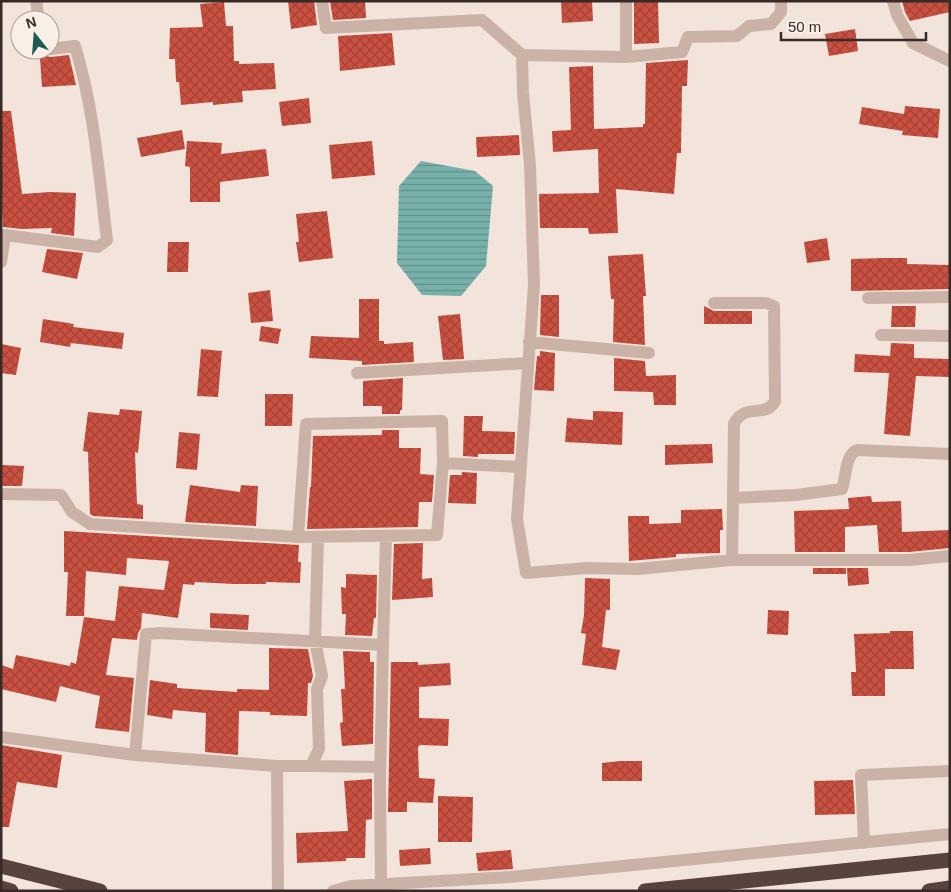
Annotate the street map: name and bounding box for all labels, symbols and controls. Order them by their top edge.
north arrow [10,10,60,60]
scale bar [781,10,926,42]
text: N [24,13,38,32]
text: 50 m [788,18,821,35]

